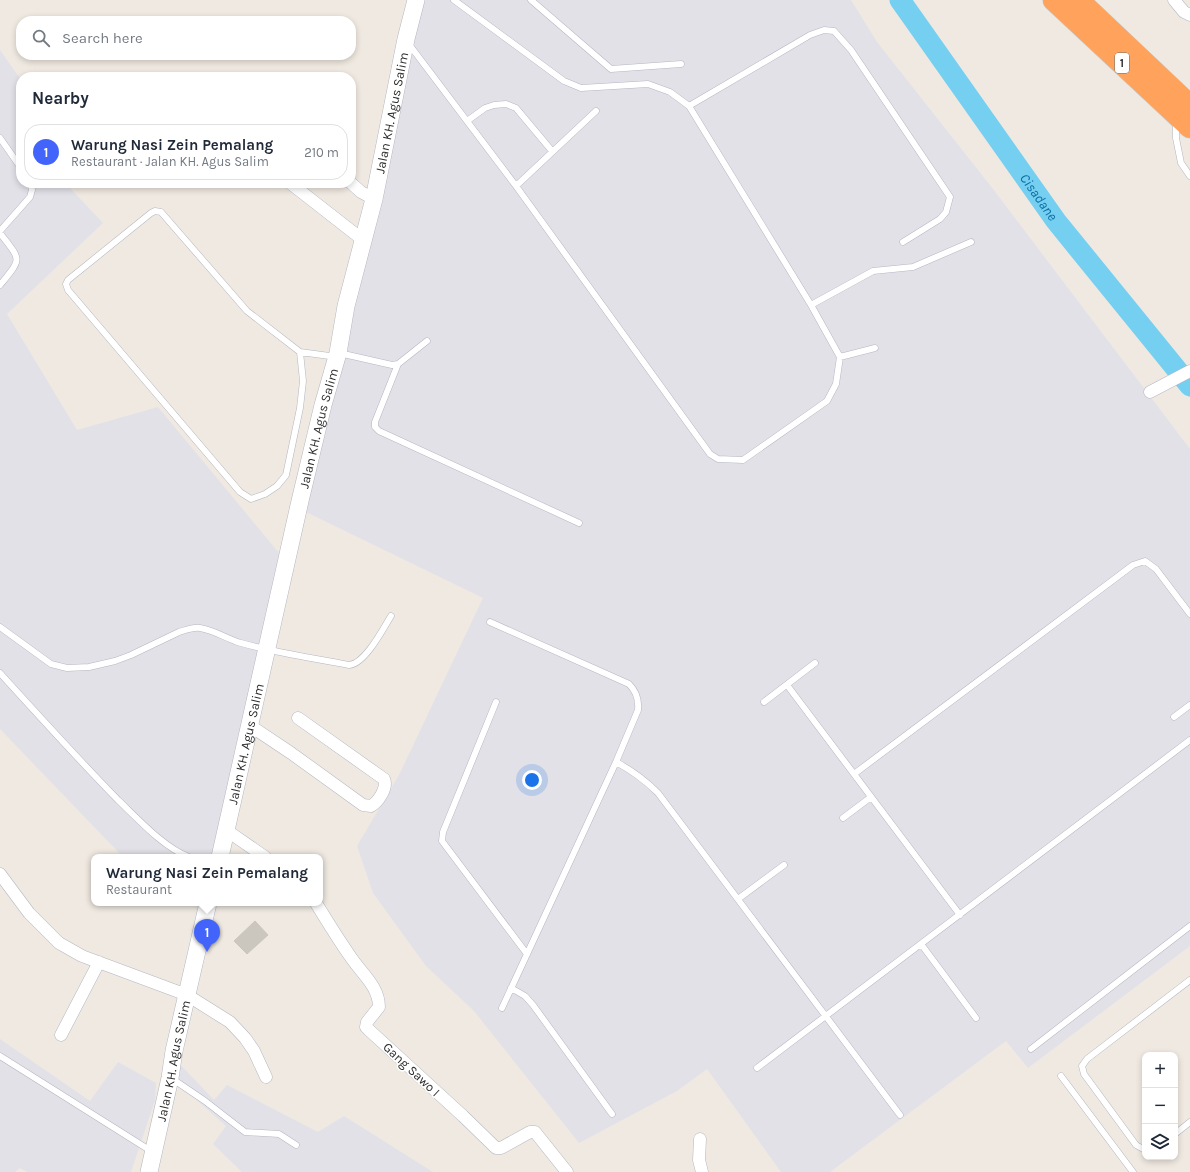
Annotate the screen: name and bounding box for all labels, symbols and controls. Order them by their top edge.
search box [16,16,356,60]
icon: search [30,27,52,49]
text: Search here [62,29,143,47]
street label: Jalan KH. Agus Salim [372,51,411,175]
road number: 1 [1115,53,1129,73]
text: Nearby [32,88,89,108]
text: Warung Nasi Zein Pemalang [71,136,273,154]
text: 1 [44,145,48,160]
text: 210 m [304,145,339,160]
text: Restaurant · Jalan KH. Agus Salim [71,154,269,169]
water label: Cisadane [1016,170,1061,225]
street label: Jalan KH. Agus Salim [296,366,341,490]
street label: Jalan KH. Agus Salim [225,682,267,806]
your location [522,770,542,790]
popup [91,854,323,906]
text: Warung Nasi Zein Pemalang [106,864,308,882]
text: Restaurant [106,882,172,897]
pin: 1 [194,919,220,952]
street label: Jalan KH. Agus Salim [154,999,193,1123]
street label: Gang Sawo I [380,1039,443,1099]
map controls [1142,1052,1178,1160]
button: + [1142,1052,1178,1088]
button: − [1142,1088,1178,1124]
button: layers [1142,1124,1178,1160]

